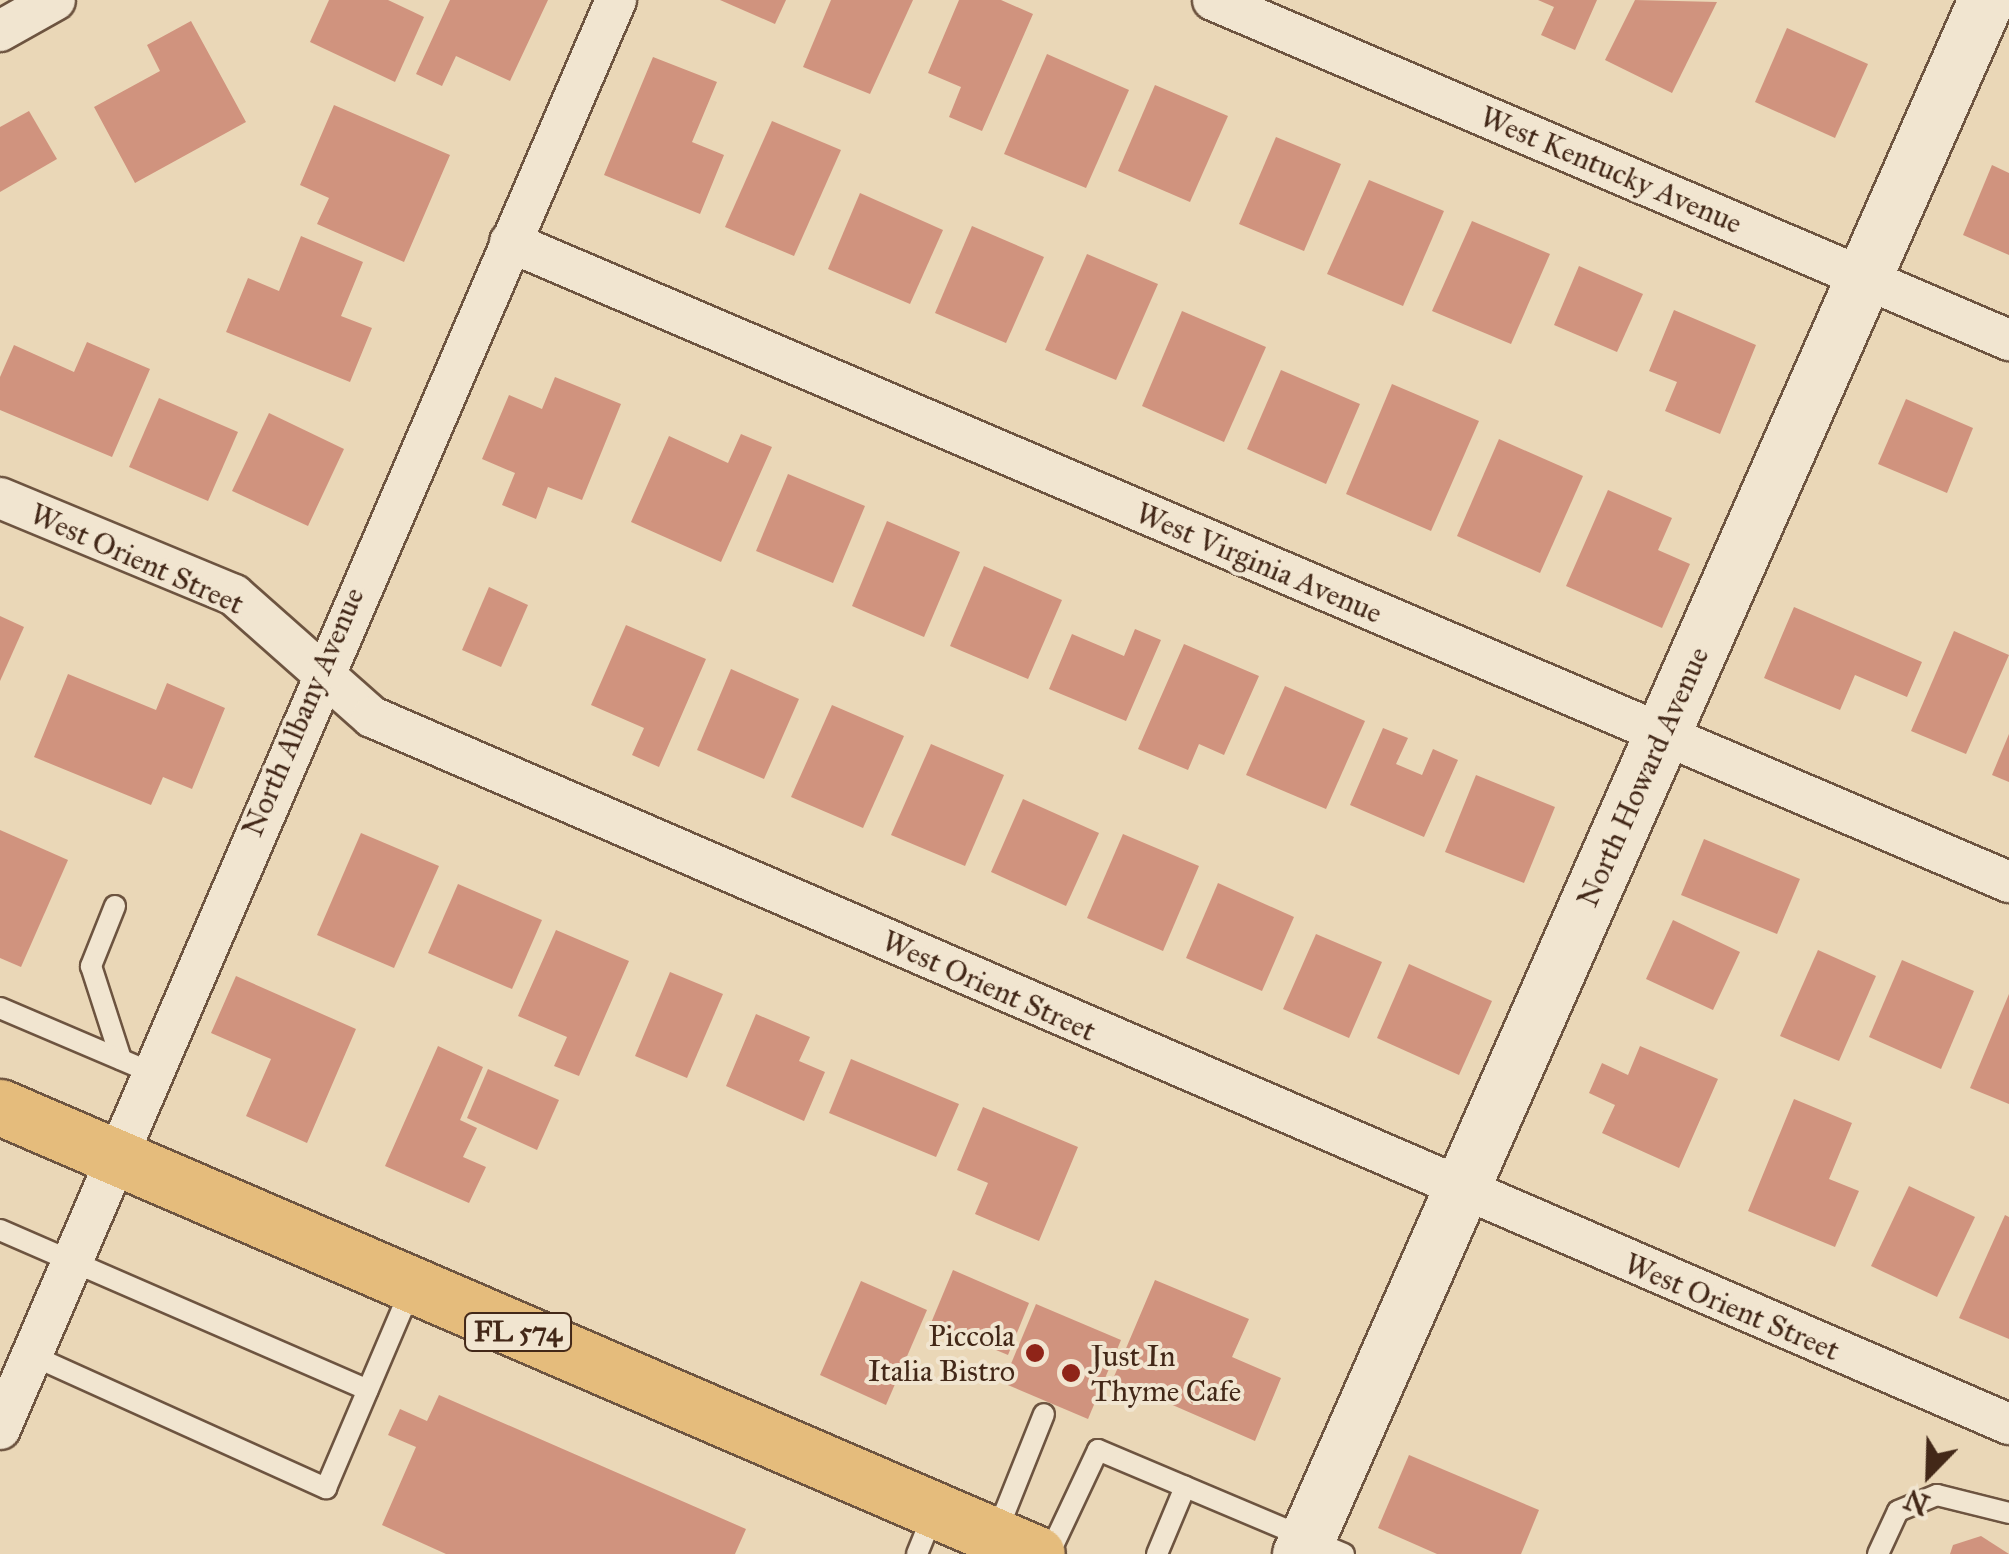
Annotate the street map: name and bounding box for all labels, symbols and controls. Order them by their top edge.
street label: West Kentucky Avenue [1475,99,1747,241]
street label: West Virginia Avenue [1130,495,1388,631]
street label: West Orient Street [25,496,249,622]
street label: North Albany Avenue [234,582,372,842]
street label: North Howard Avenue [1569,641,1717,913]
street label: West Orient Street [877,923,1101,1049]
street label: West Orient Street [1619,1245,1845,1369]
road number: FL 574 [463,1309,573,1355]
place label: Piccola Italia Bistro [868,1318,1015,1388]
place label: Just In Thyme Cafe [1091,1338,1241,1408]
marker: Piccola Italia Bistro [1024,1342,1046,1364]
marker: Just In Thyme Cafe [1060,1362,1082,1384]
north arrow [1879,1424,1979,1524]
text: N [1899,1481,1935,1523]

